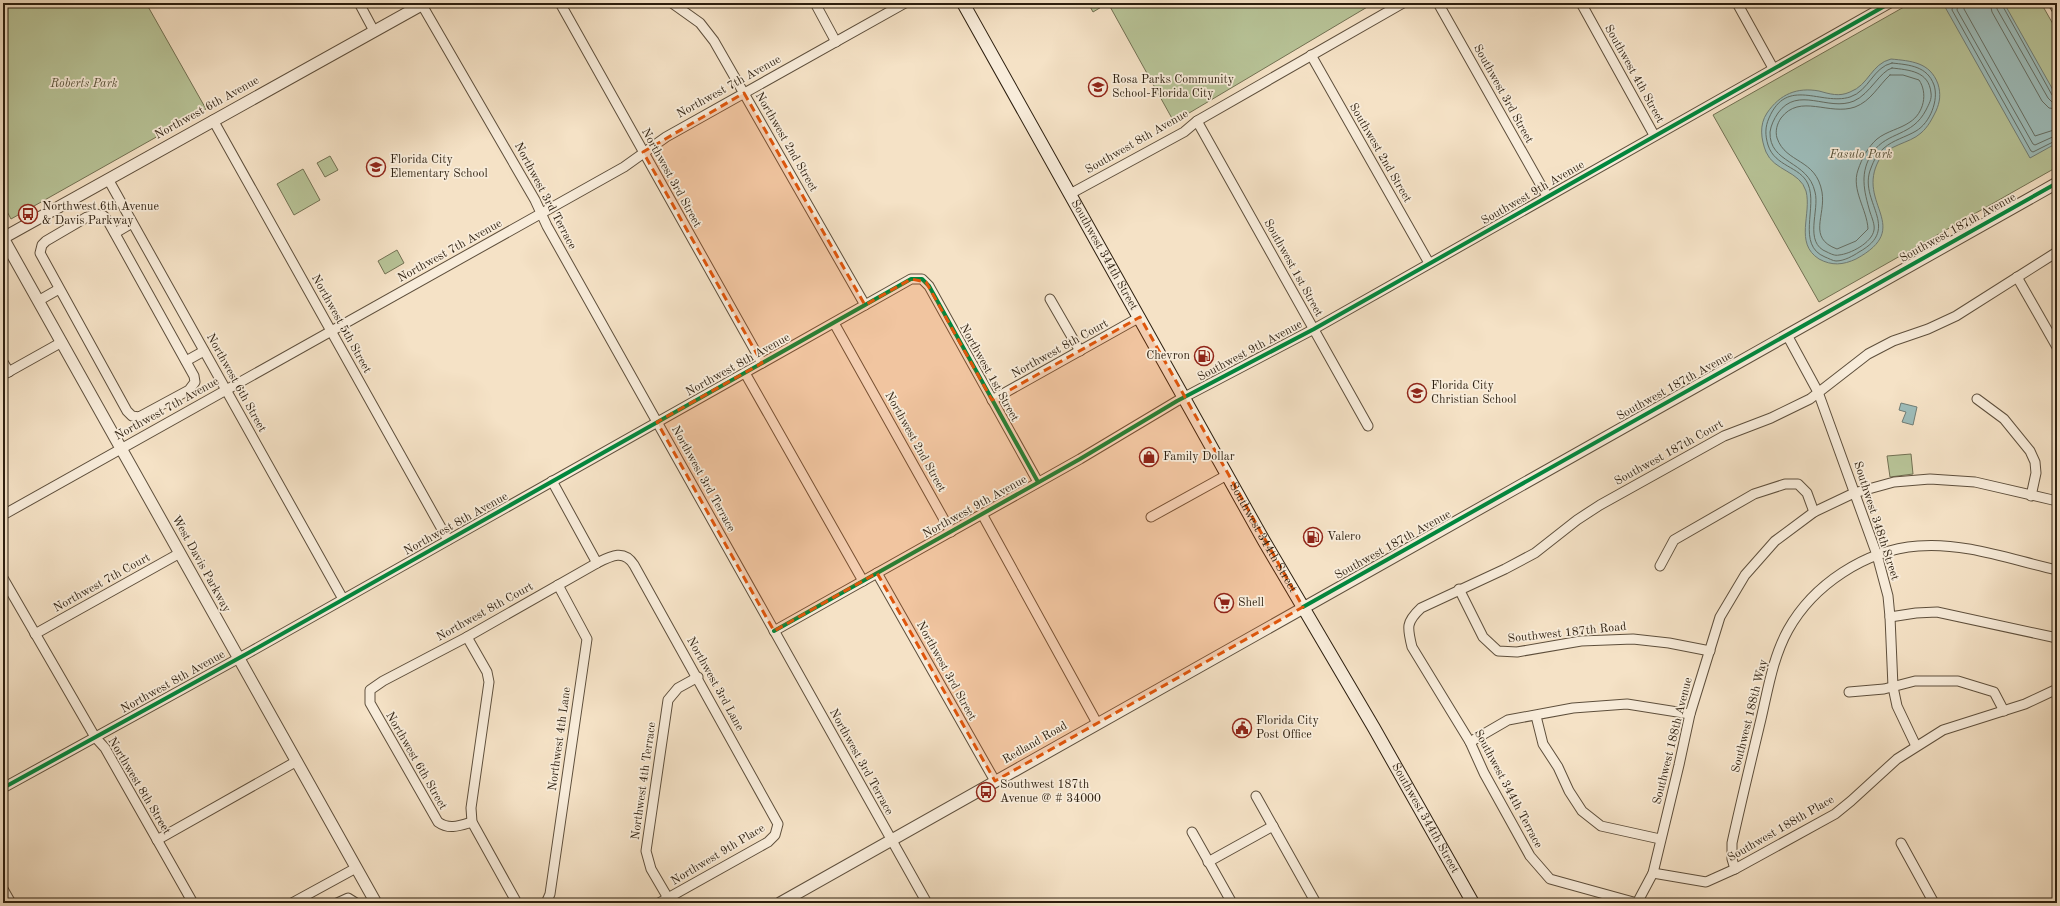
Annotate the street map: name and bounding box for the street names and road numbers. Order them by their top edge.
street label: Southwest 4th Street [1602,23,1666,125]
street label: Southwest 3rd Street [1471,43,1535,145]
street label: Northwest 7th Avenue [675,53,784,121]
street label: Northwest 6th Avenue [153,74,262,142]
street label: Northwest 2nd Street [753,90,819,194]
street label: Southwest 2nd Street [1347,101,1413,205]
street label: Southwest 8th Avenue [1083,107,1191,176]
street label: Northwest 3rd Street [639,126,703,230]
street label: Northwest 3rd Terrace [512,141,578,252]
street label: Southwest 9th Avenue [1479,158,1587,227]
street label: Southwest 187th Avenue [1898,191,2018,265]
street label: Southwest 344th Street [1068,198,1140,312]
street label: Northwest 7th Avenue [396,217,505,285]
street label: Southwest 1st Street [1261,217,1325,319]
street label: Northwest 5th Street [309,272,374,375]
street label: Northwest 8th Court [1010,317,1110,381]
street label: Southwest 9th Avenue [1196,318,1305,384]
street label: Northwest 1st Street [957,322,1021,424]
street label: Northwest 8th Avenue [684,331,793,399]
street label: Northwest 6th Street [204,332,268,434]
street label: Southwest 187th Avenue [1615,349,1735,423]
street label: Northwest 7th Avenue [113,375,222,443]
street label: Northwest 2nd Street [882,390,948,494]
street label: Southwest 187th Court [1613,418,1725,488]
street label: Northwest 3rd Terrace [669,424,737,534]
street label: Southwest 348th Street [1851,460,1901,582]
street label: Northwest 9th Avenue [921,473,1030,541]
street label: Southwest 344th Street [1227,481,1299,595]
street label: Northwest 8th Avenue [402,490,511,558]
street label: Southwest 187th Avenue [1333,508,1453,582]
street label: West Davis Parkway [169,514,233,615]
street label: Northwest 7th Court [52,551,152,615]
street label: Northwest 8th Court [435,580,535,644]
street label: Northwest 3rd Street [914,619,978,723]
street label: Southwest 187th Road [1507,621,1627,645]
street label: Northwest 3rd Lane [684,635,746,733]
street label: Northwest 8th Avenue [119,648,228,716]
street label: Southwest 188th Way [1730,657,1770,774]
street label: Southwest 188th Avenue [1651,676,1695,806]
street label: Northwest 4th Lane [547,686,573,792]
street label: Northwest 3rd Terrace [827,707,895,817]
street label: Northwest 6th Street [383,710,449,812]
street label: Redland Road [1001,720,1069,766]
street label: Northwest 4th Terrace [630,721,658,841]
street label: Southwest 344th Terrace [1472,728,1545,851]
street label: Northwest 8th Street [105,735,173,837]
street label: Southwest 344th Street [1389,761,1461,875]
street label: Southwest 188th Place [1726,793,1837,864]
street label: Northwest 9th Place [669,822,767,888]

